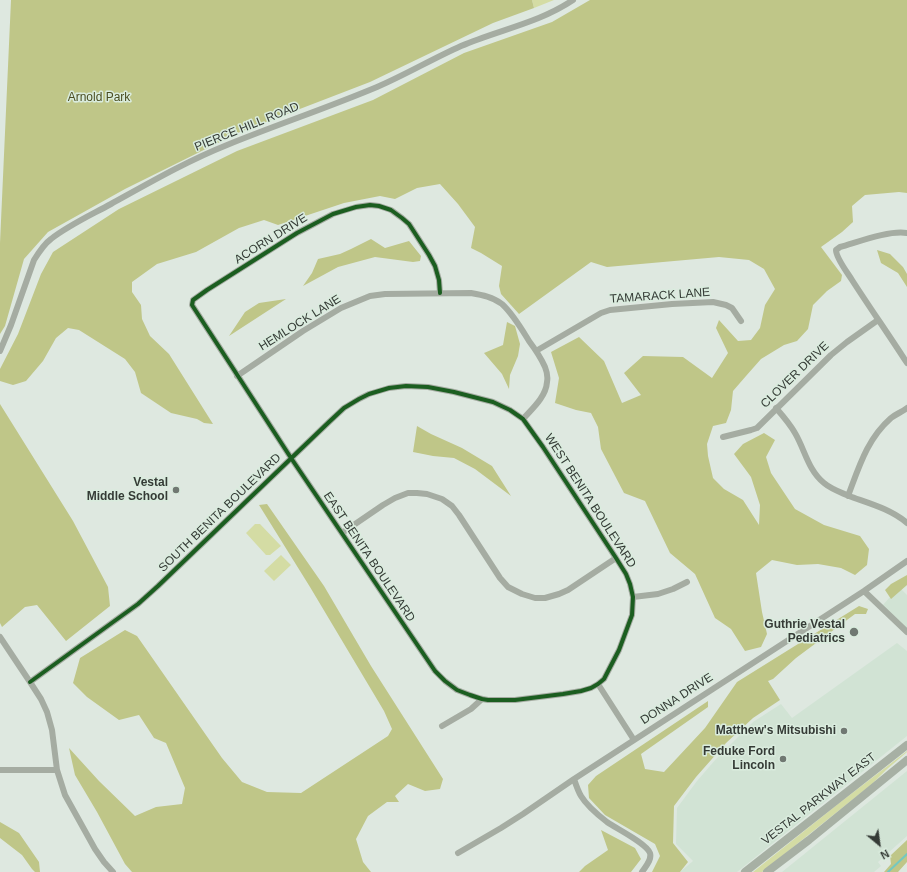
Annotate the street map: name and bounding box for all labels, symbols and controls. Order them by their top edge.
park label: Arnold Park [68,91,130,105]
street label: PIERCE HILL ROAD [193,99,301,155]
street label: ACORN DRIVE [232,211,310,267]
street label: TAMARACK LANE [609,285,711,307]
street label: HEMLOCK LANE [256,292,344,354]
street label: CLOVER DRIVE [758,339,832,411]
street label: WEST BENITA BOULEVARD [541,431,639,571]
street label: SOUTH BENITA BOULEVARD [156,451,284,575]
place label: Vestal Middle School [87,476,168,504]
marker: Vestal Middle School [171,485,181,495]
street label: EAST BENITA BOULEVARD [320,489,418,625]
place label: Guthrie Vestal Pediatrics [764,618,845,646]
marker: Guthrie Vestal Pediatrics [848,626,860,638]
street label: DONNA DRIVE [638,670,716,728]
place label: Matthew's Mitsubishi [716,724,836,738]
marker: Matthew's Mitsubishi [839,726,849,736]
place label: Feduke Ford Lincoln [703,745,775,773]
street label: VESTAL PARKWAY EAST [759,750,879,848]
marker: Feduke Ford Lincoln [778,754,788,764]
north arrow [859,824,899,864]
text: N [878,847,891,862]

